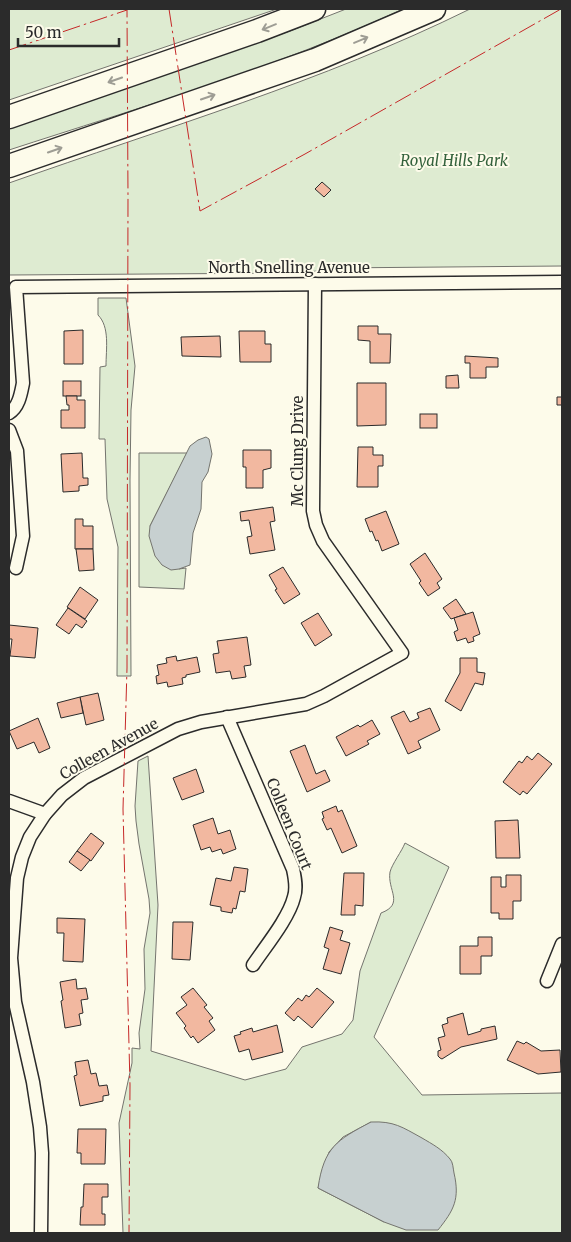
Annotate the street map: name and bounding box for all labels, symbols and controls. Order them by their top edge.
scale bar [18,15,119,47]
text: 50 m [25,23,62,42]
one-way arrow [261,23,276,32]
one-way arrow [353,35,368,45]
one-way arrow [108,76,123,85]
one-way arrow [200,92,216,102]
one-way arrow [47,145,63,155]
park label: Royal Hills Park [400,151,509,170]
street label: North Snelling Avenue [208,258,370,277]
street label: Mc Clung Drive [288,395,307,506]
street label: Colleen Avenue [56,714,161,783]
street label: Colleen Court [262,775,317,873]

